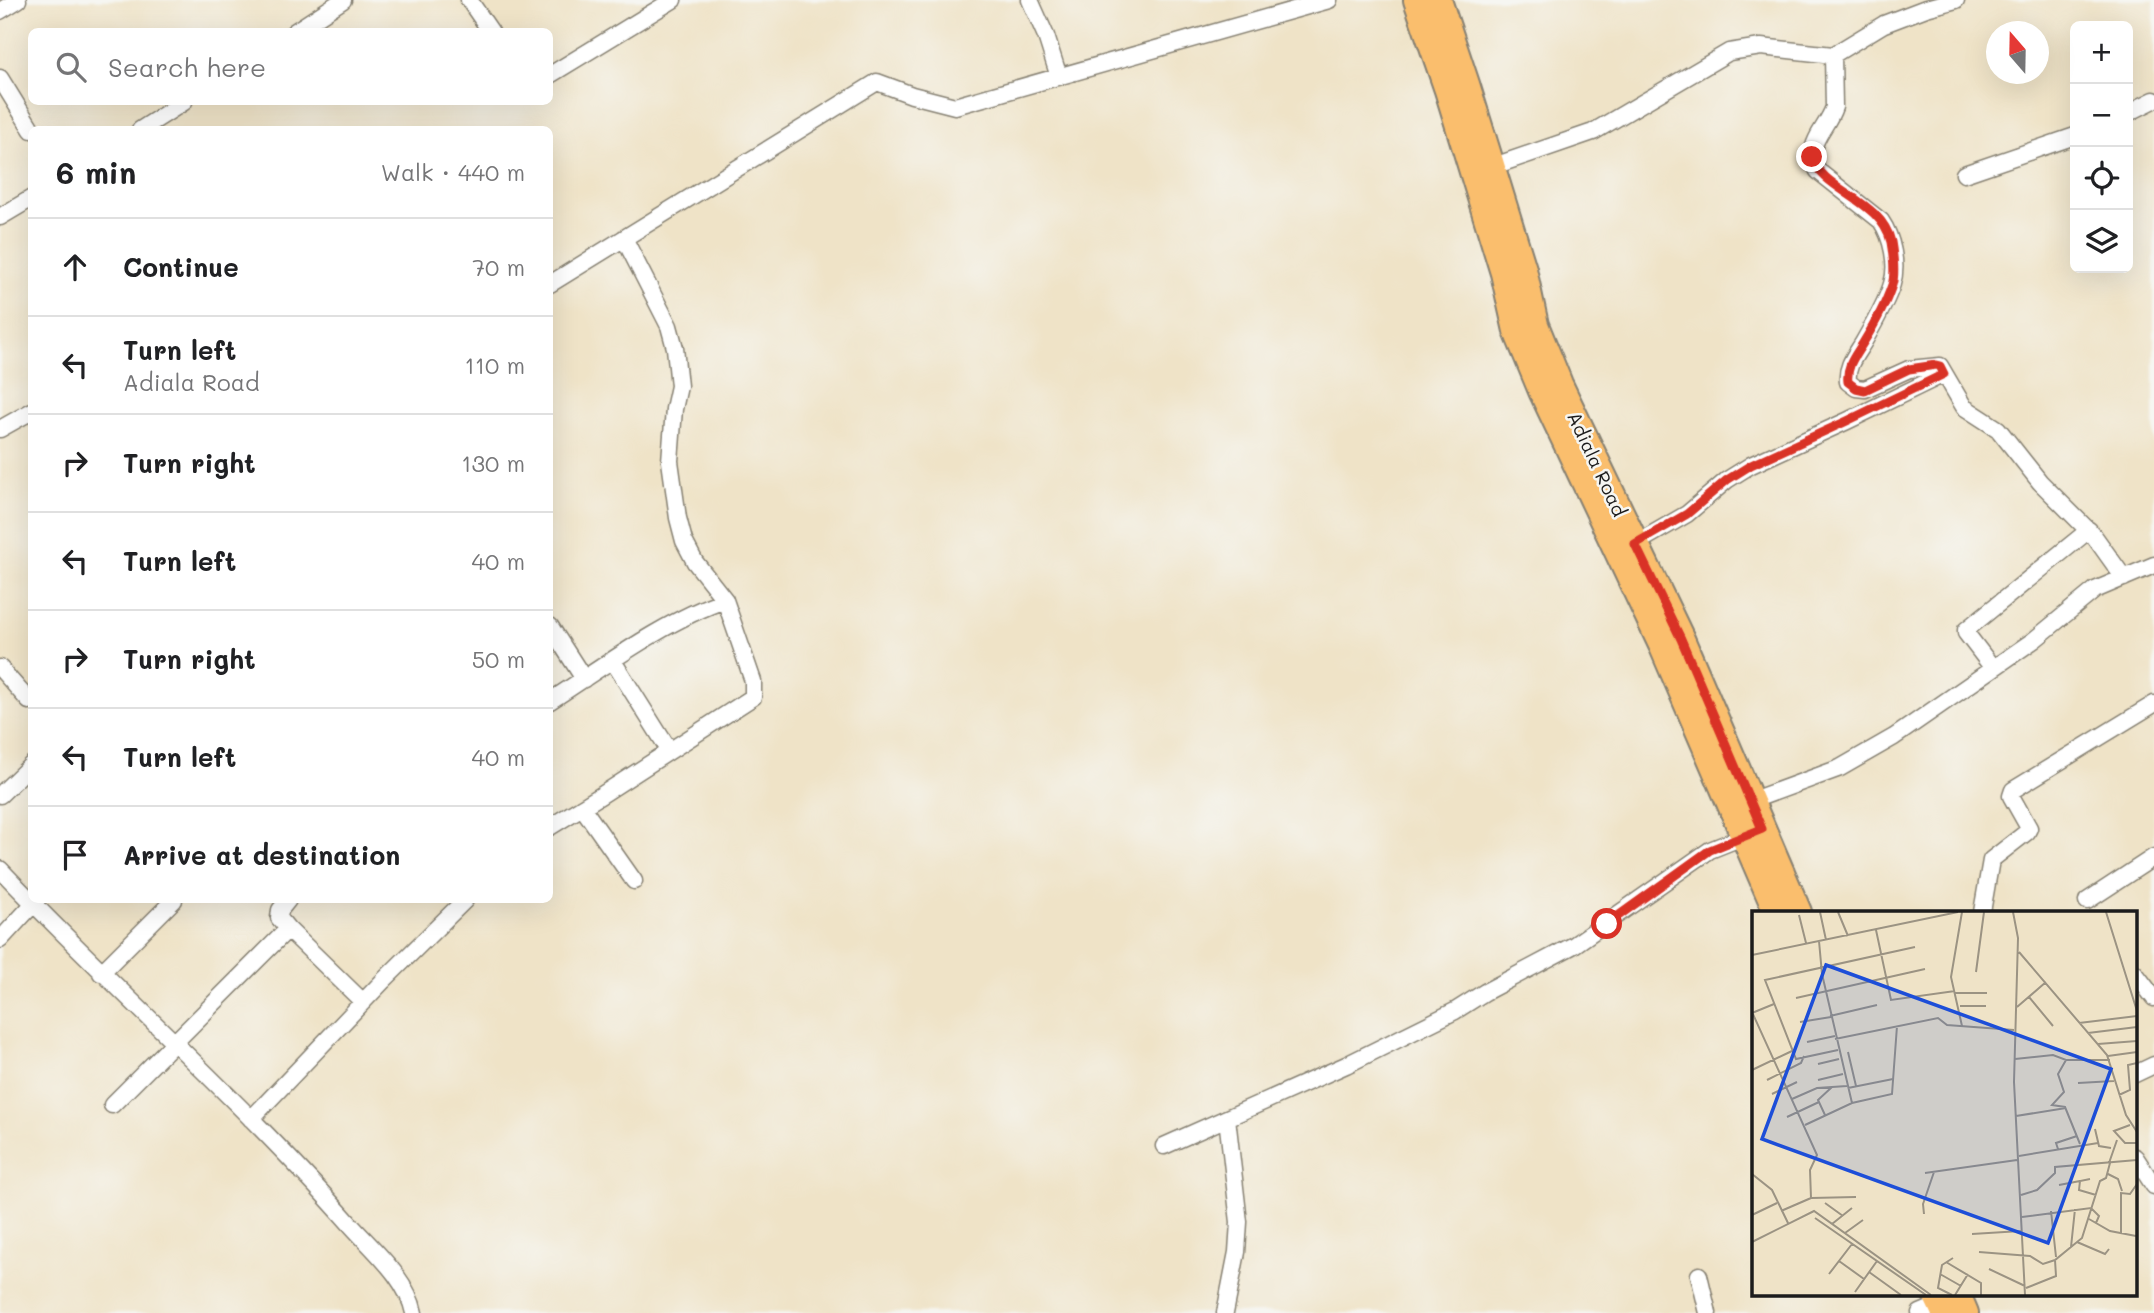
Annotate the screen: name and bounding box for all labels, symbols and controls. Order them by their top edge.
north arrow [1986,21,2049,84]
map controls [2070,21,2133,273]
button: + [2070,21,2133,84]
search box [28,28,553,105]
icon: search [52,48,90,86]
text: Search here [108,50,266,84]
button: − [2070,84,2133,147]
route end [1796,141,1827,172]
button: locate [2070,147,2133,210]
text: 6 min [56,152,136,192]
text: Walk · 440 m [381,157,525,187]
button: layers [2070,210,2133,273]
icon: ahead [56,248,94,286]
text: Continue [123,250,239,284]
text: 70 m [472,252,525,282]
text: Turn left [123,333,236,367]
icon: left [56,346,94,384]
text: 110 m [465,350,525,380]
text: Adiala Road [123,367,260,397]
street label: Adiala Road [1562,407,1633,520]
icon: right [56,444,94,482]
text: Turn right [123,446,256,480]
text: 130 m [461,448,525,478]
icon: left [56,542,94,580]
text: Turn left [123,544,236,578]
text: 40 m [472,546,525,576]
icon: right [56,640,94,678]
text: Turn right [123,642,256,676]
text: 50 m [472,644,525,674]
icon: left [56,738,94,776]
text: Turn left [123,740,236,774]
text: 40 m [472,742,525,772]
icon: arrive [56,836,94,874]
text: Arrive at destination [123,838,400,872]
route start [1591,908,1622,939]
inset map [1752,911,2136,1296]

